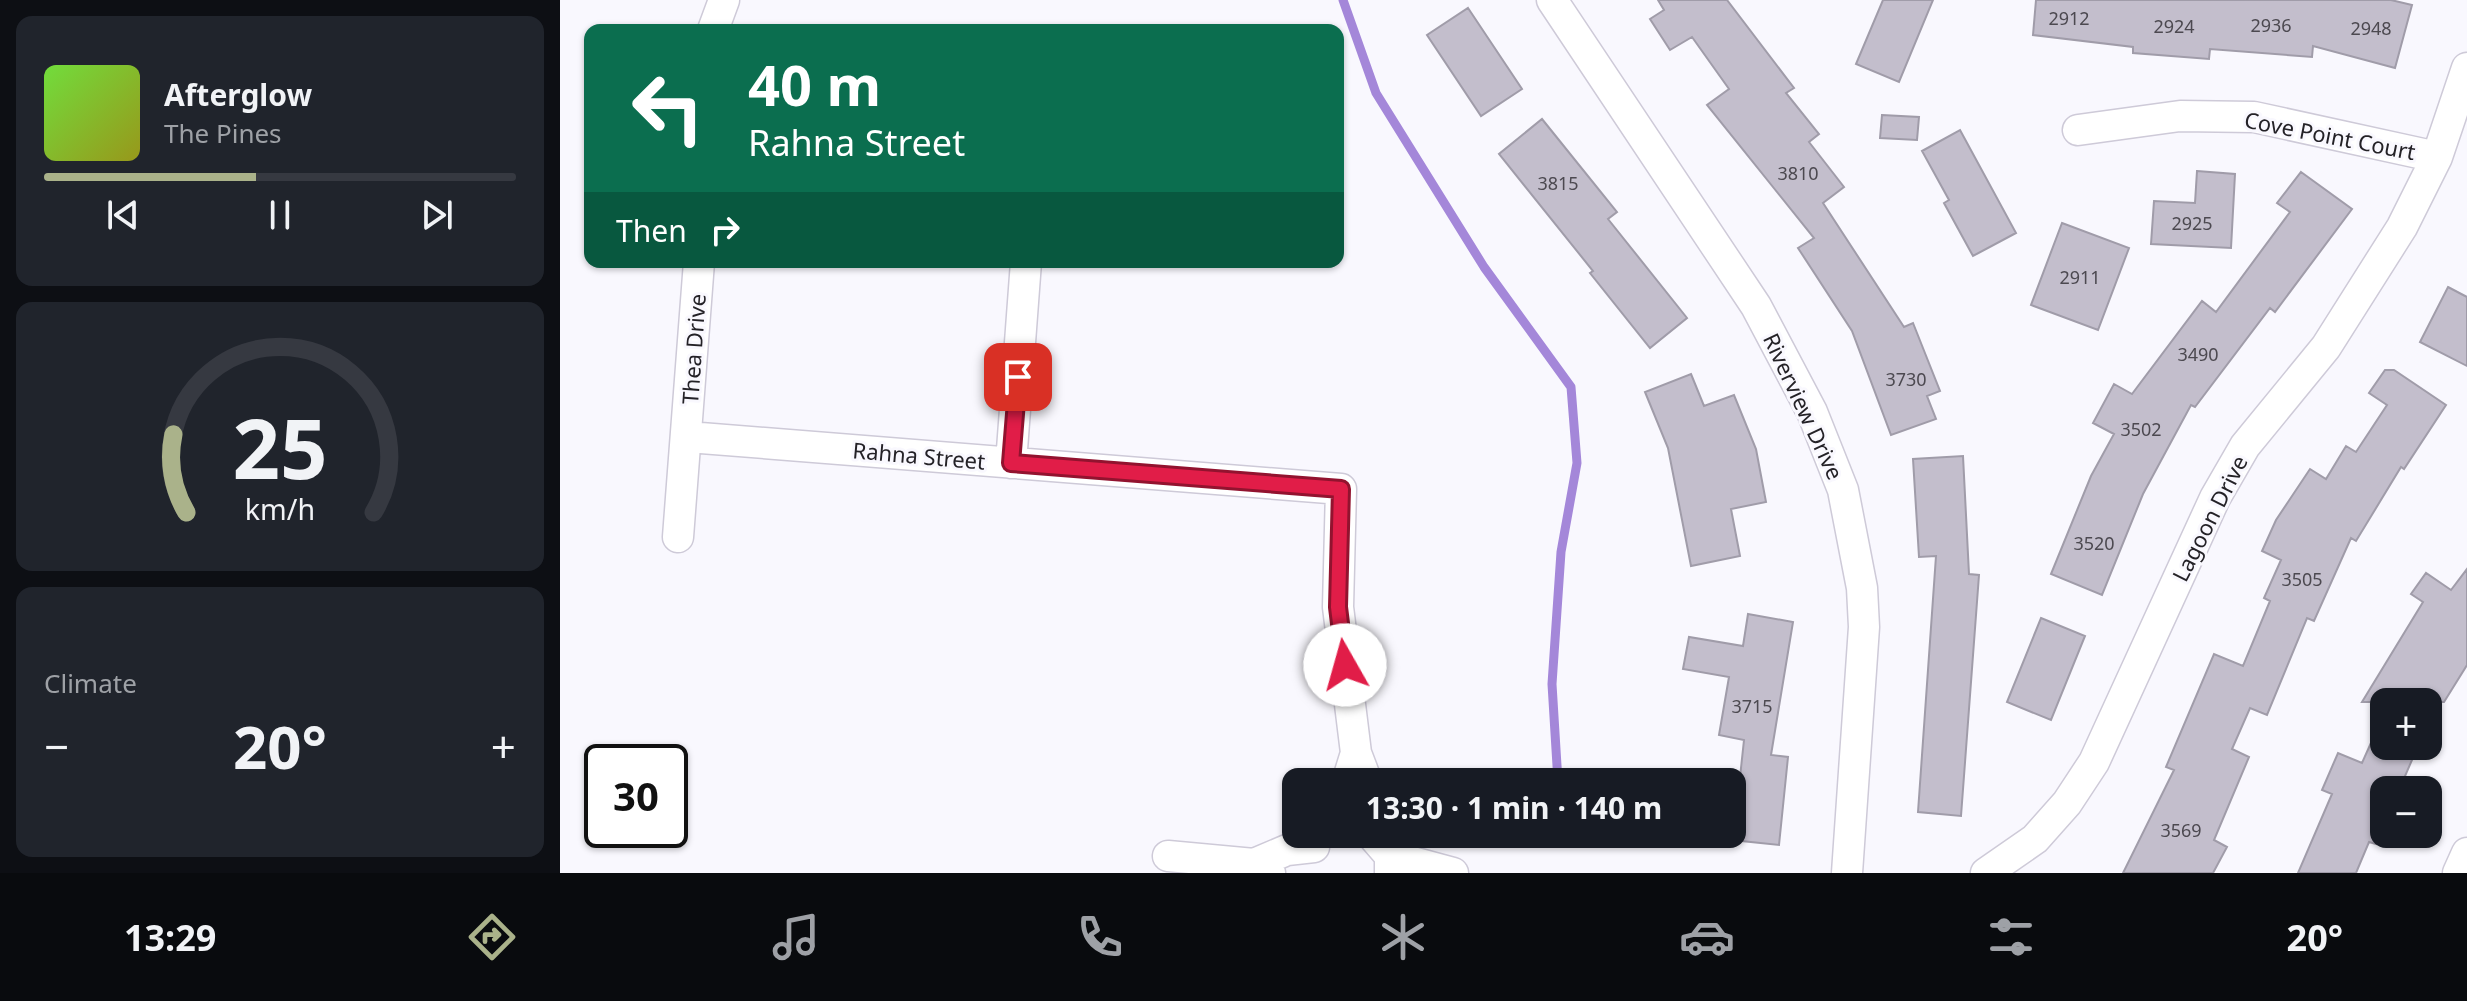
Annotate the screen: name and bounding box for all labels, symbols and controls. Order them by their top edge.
house number: 2912 [2048,6,2090,30]
house number: 2936 [2250,13,2292,37]
house number: 2924 [2153,14,2195,38]
house number: 2948 [2350,16,2392,40]
text: 40 m [748,46,881,122]
icon: left [616,56,720,160]
text: Afterglow [164,74,312,115]
street label: Cove Point Court [2242,104,2418,166]
text: The Pines [164,115,282,151]
text: Rahna Street [748,118,965,167]
house number: 3810 [1777,161,1819,185]
house number: 3815 [1537,171,1579,195]
icon: previous [101,193,145,237]
icon: pause [258,193,302,237]
icon: next [415,193,459,237]
icon: right [703,208,747,252]
text: Then [616,210,687,251]
house number: 2925 [2171,211,2213,235]
house number: 2911 [2059,265,2101,289]
street label: Thea Drive [674,293,712,405]
street label: Riverview Drive [1757,328,1851,484]
house number: 3490 [2177,342,2219,366]
pin [984,343,1052,411]
icon: arrive [996,355,1040,399]
house number: 3730 [1885,367,1927,391]
text: 25 [232,389,328,502]
house number: 3502 [2120,417,2162,441]
street label: Rahna Street [852,434,986,476]
street label: Lagoon Drive [2164,450,2254,586]
text: km/h [245,489,315,528]
house number: 3520 [2073,531,2115,555]
house number: 3505 [2281,567,2323,591]
position arrow [1303,623,1387,707]
text: Climate [44,665,137,701]
map controls [2370,688,2442,848]
button: + [2370,688,2442,760]
house number: 3715 [1731,694,1773,718]
text: 20° [233,705,327,787]
text: − [44,716,69,776]
text: + [491,716,516,776]
speed limit sign: 30 [584,744,688,848]
button: − [2370,776,2442,848]
text: 13:30 · 1 min · 140 m [1366,787,1662,828]
house number: 3569 [2160,818,2202,842]
icon: directions [464,909,520,965]
icon: music [768,909,824,965]
icon: phone [1072,909,1128,965]
icon: climate [1375,909,1431,965]
icon: car [1679,909,1735,965]
icon: filters [1983,909,2039,965]
text: 13:29 [124,913,216,962]
text: 20° [2287,913,2343,962]

